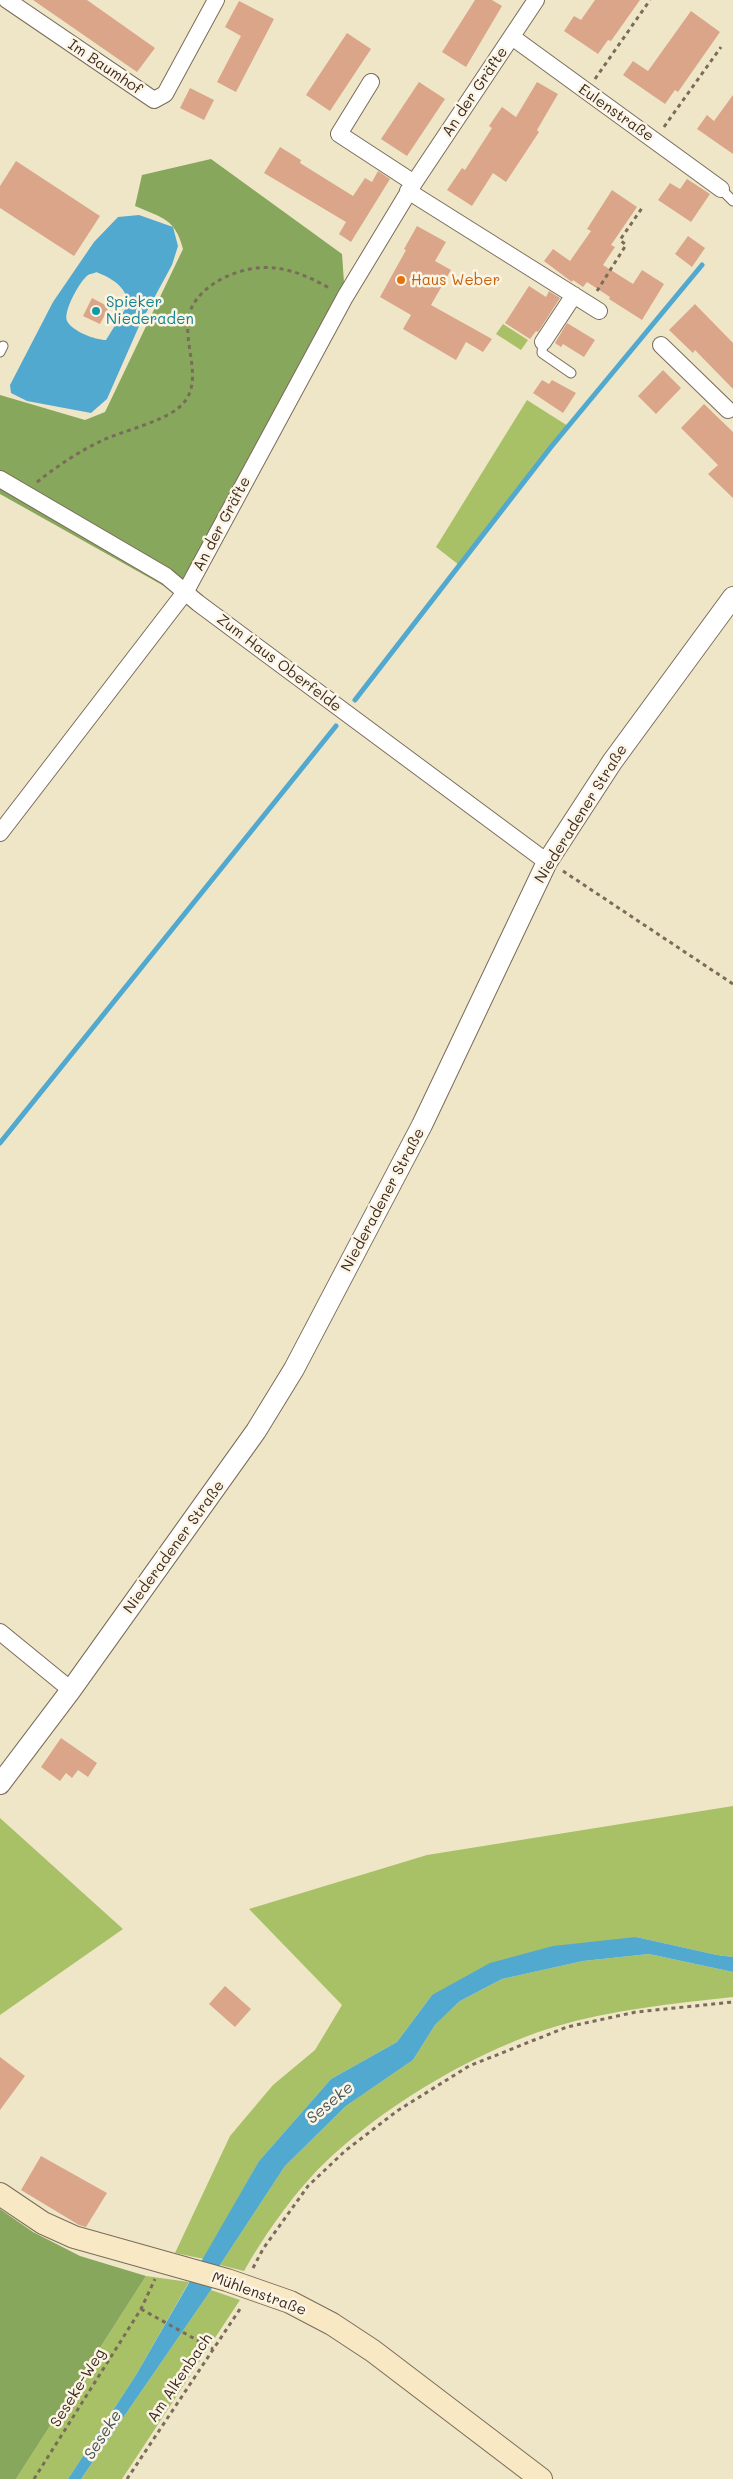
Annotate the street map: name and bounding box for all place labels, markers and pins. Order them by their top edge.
place label: Haus Weber [411,271,500,289]
marker: Haus Weber [395,274,407,286]
place label: Spieker Niederaden [106,293,194,328]
marker: Spieker Niederaden [90,305,102,317]

